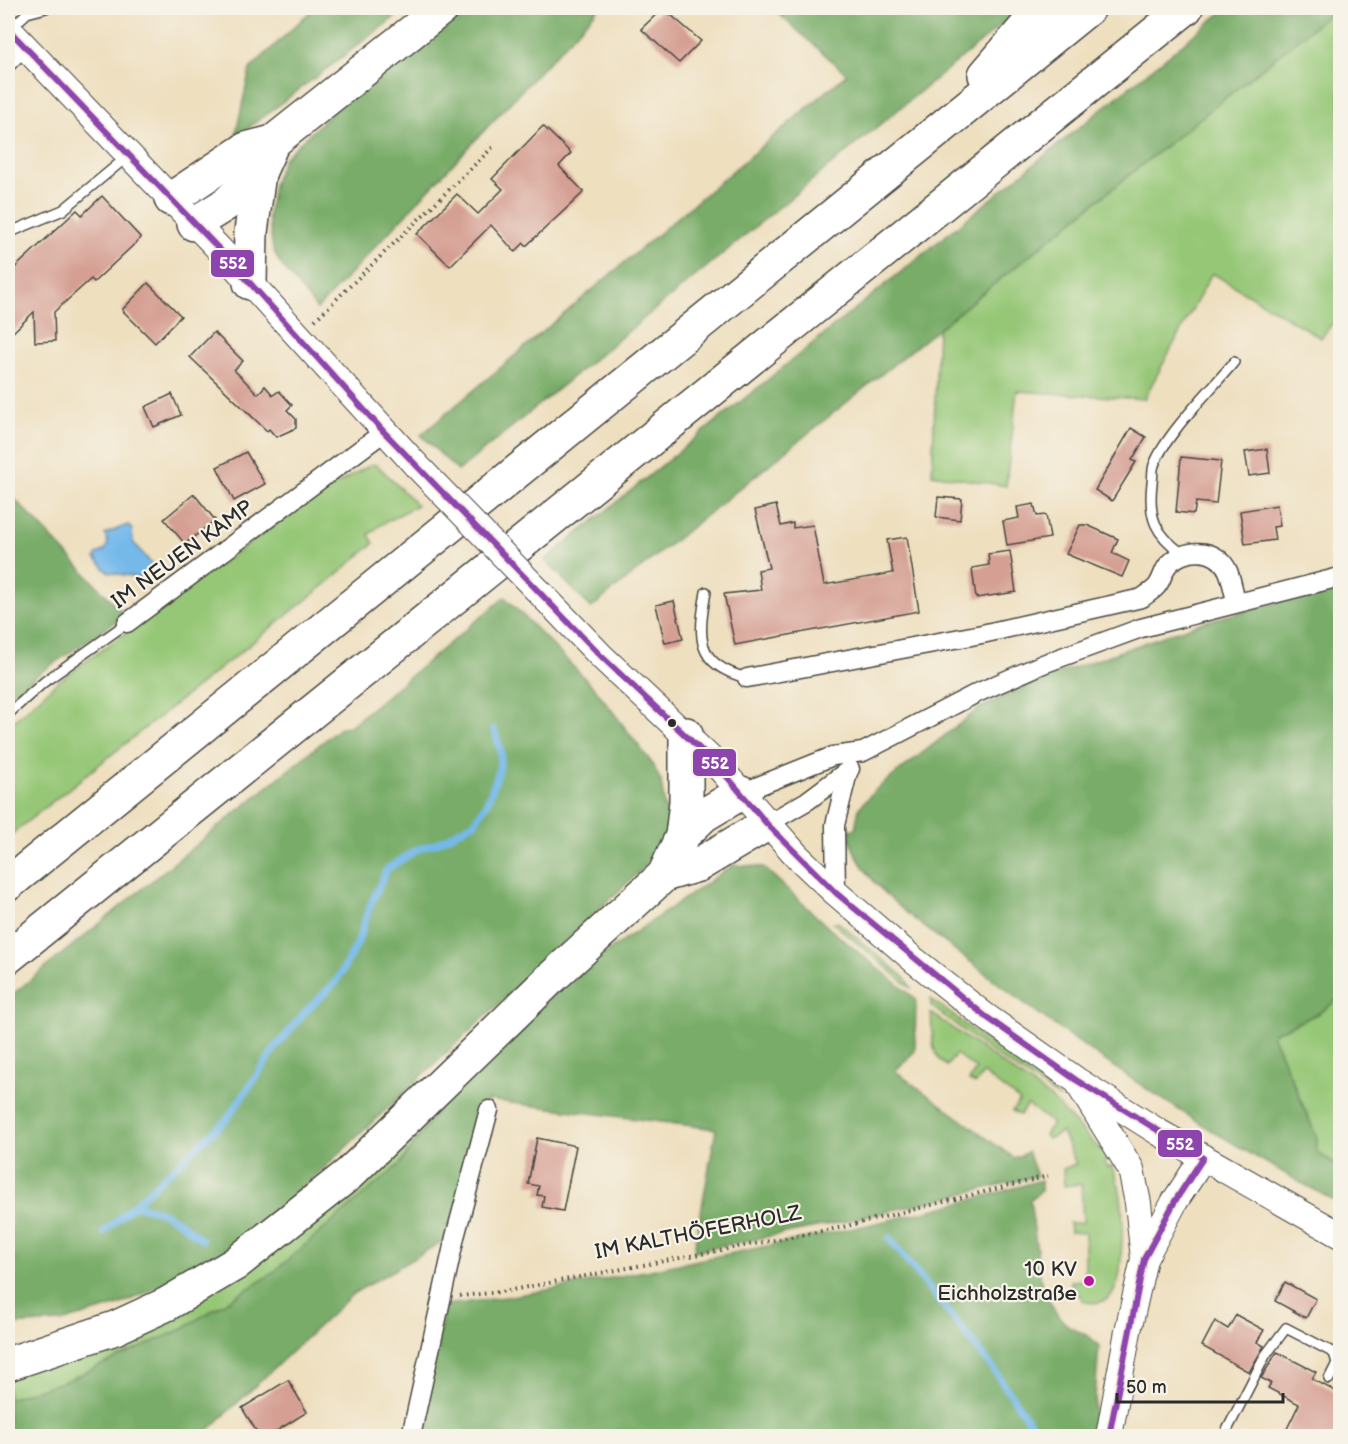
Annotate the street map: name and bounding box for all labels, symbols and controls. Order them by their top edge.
line badge: 552 [210,249,255,278]
text: 552 [219,255,247,274]
street label: IM NEUEN KAMP [107,495,258,614]
unlabelled marker [666,717,678,729]
line badge: 552 [692,748,737,777]
text: 552 [701,755,729,774]
line badge: 552 [1157,1129,1203,1158]
text: 552 [1166,1136,1194,1155]
street label: IM KALTHÖFERHOLZ [593,1200,803,1265]
place label: 10 KV Eichholzstraße [937,1257,1077,1306]
marker: 10 KV Eichholzstraße [1082,1274,1096,1288]
scale bar [1117,1366,1284,1404]
text: 50 m [1126,1377,1167,1398]

